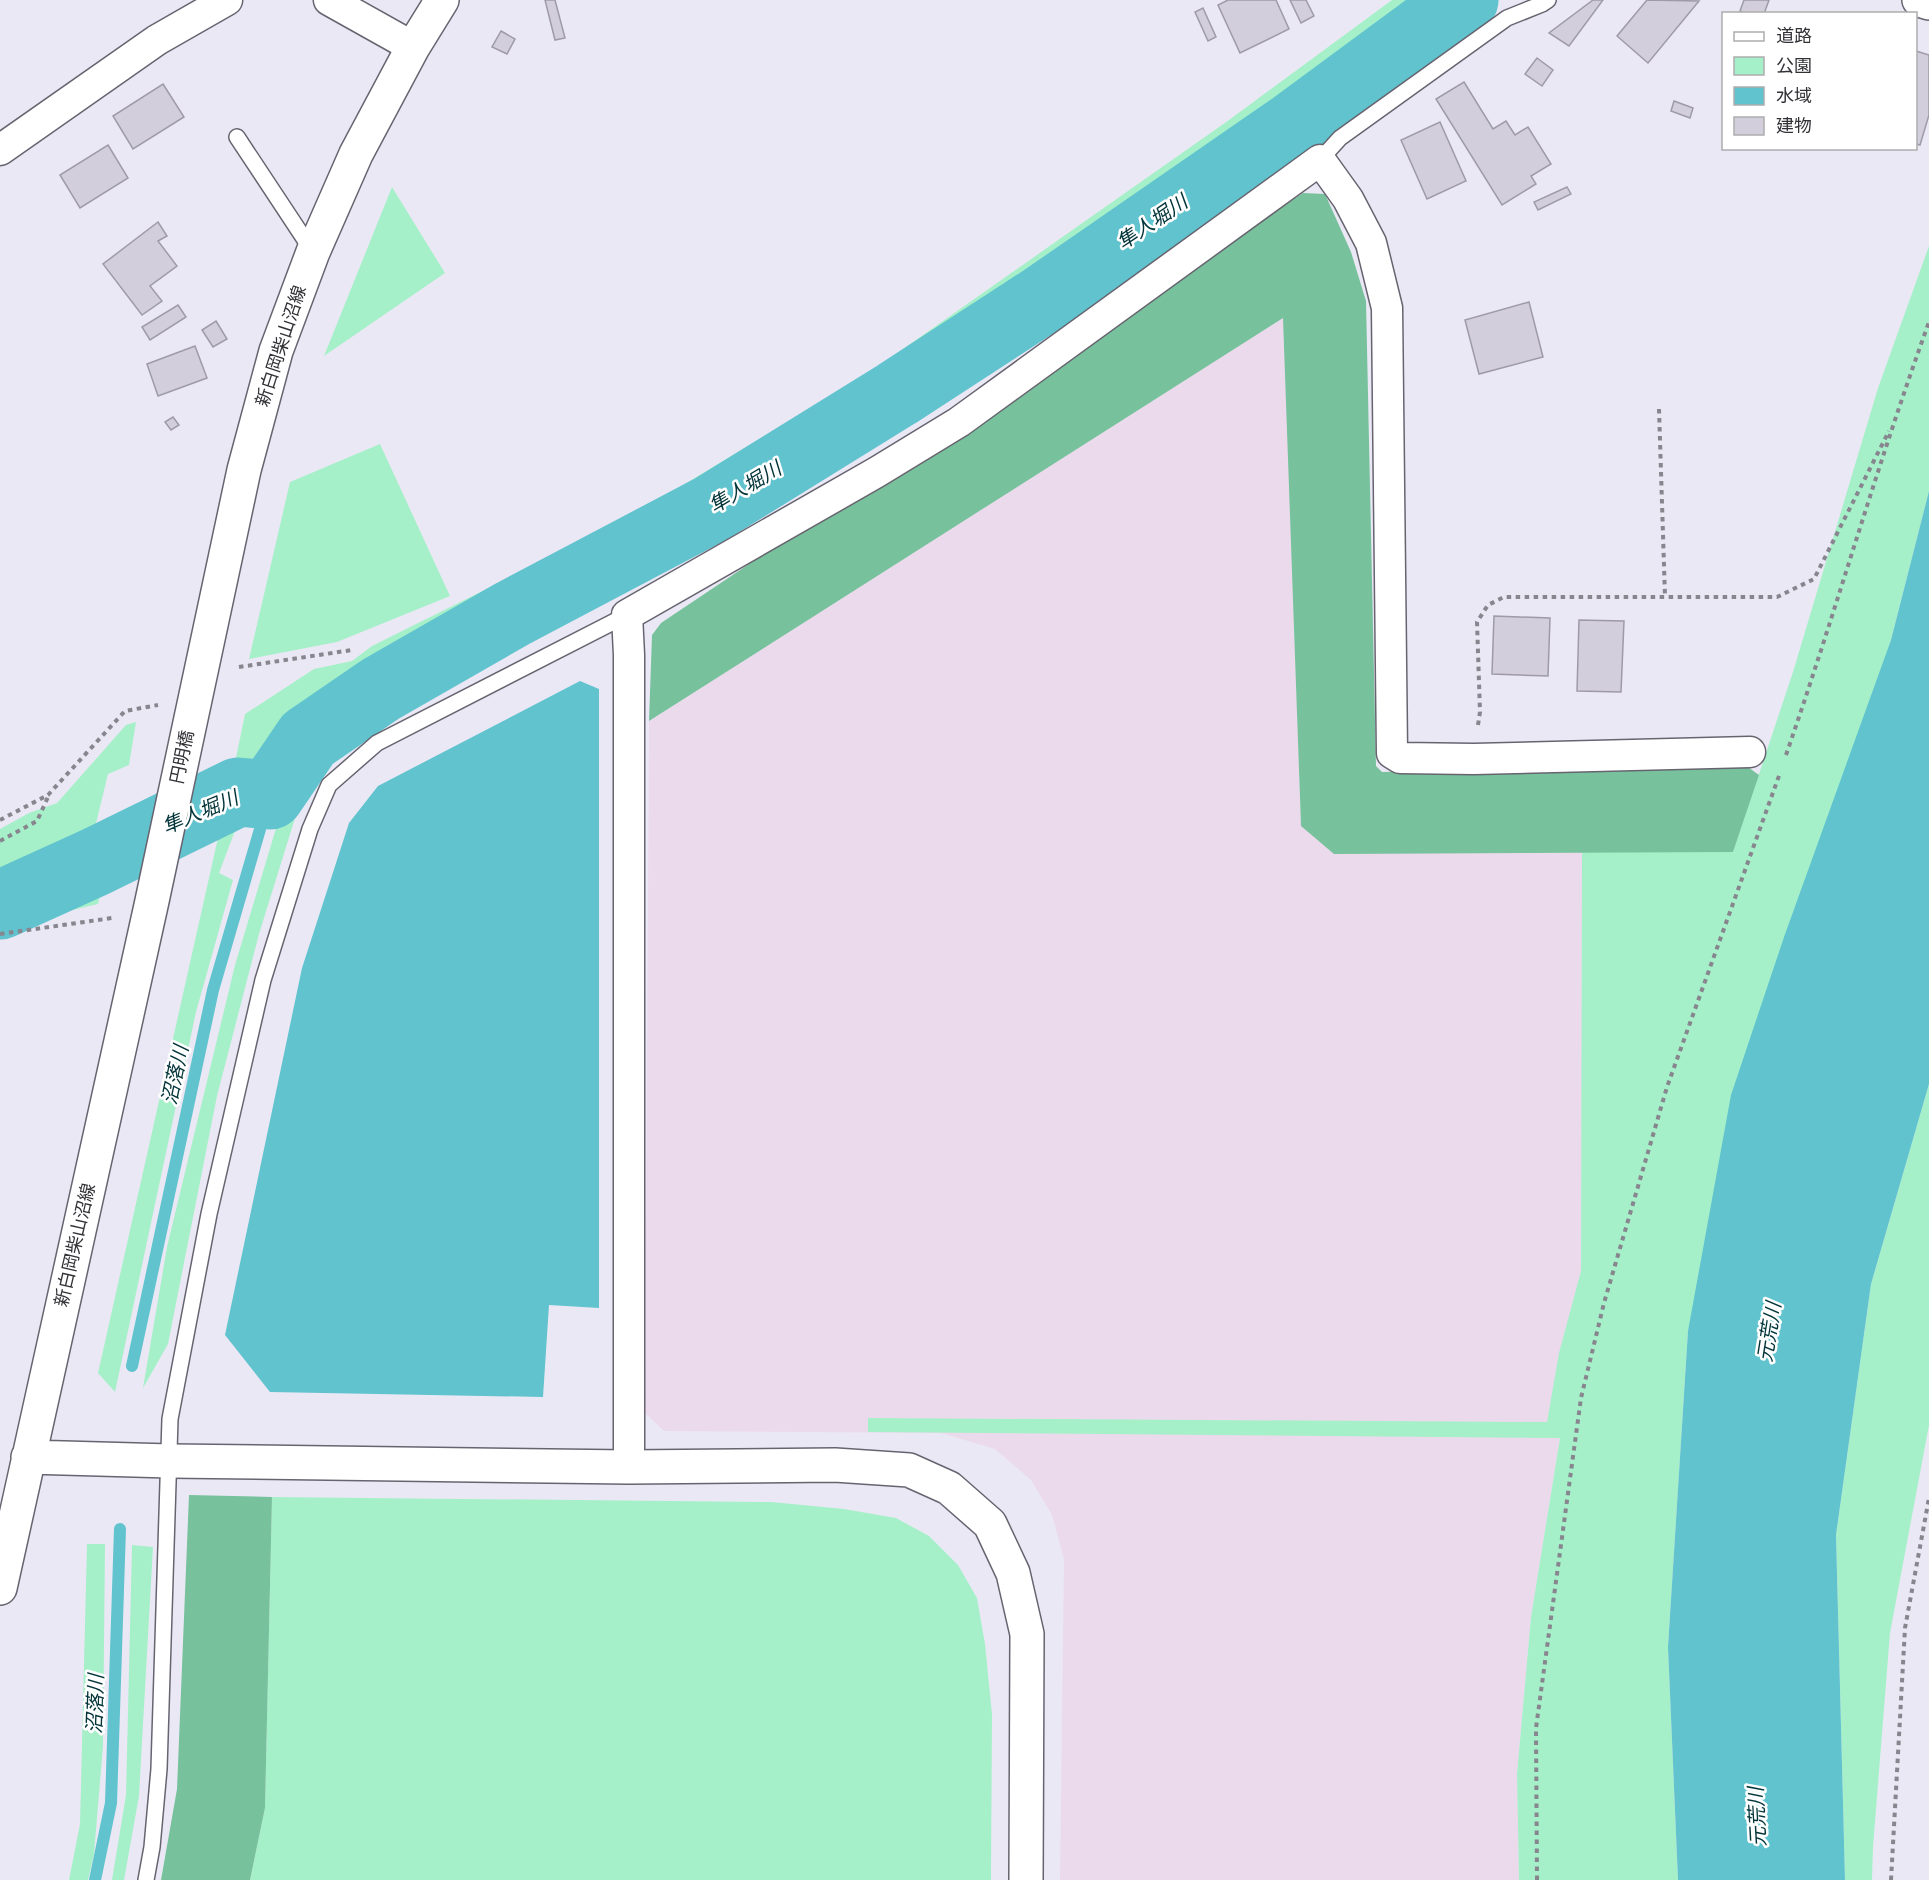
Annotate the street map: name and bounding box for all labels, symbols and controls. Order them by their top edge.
legend [1722,12,1917,150]
text: 道路 [1776,25,1812,46]
text: 公園 [1776,55,1812,76]
text: 水域 [1776,85,1812,106]
text: 建物 [1776,115,1812,136]
water label: 隼人堀川 [1112,189,1194,254]
street label: 新白岡柴山沼線 [251,283,310,409]
water label: 隼人堀川 [705,455,787,518]
street label: 円明橋 [166,728,197,785]
water label: 隼人堀川 [158,785,243,839]
water label: 沼落川 [157,1041,193,1107]
street label: 新白岡柴山沼線 [50,1181,99,1309]
water label: 元荒川 [1752,1299,1786,1364]
water label: 沼落川 [82,1672,108,1734]
water label: 元荒川 [1743,1784,1771,1848]

